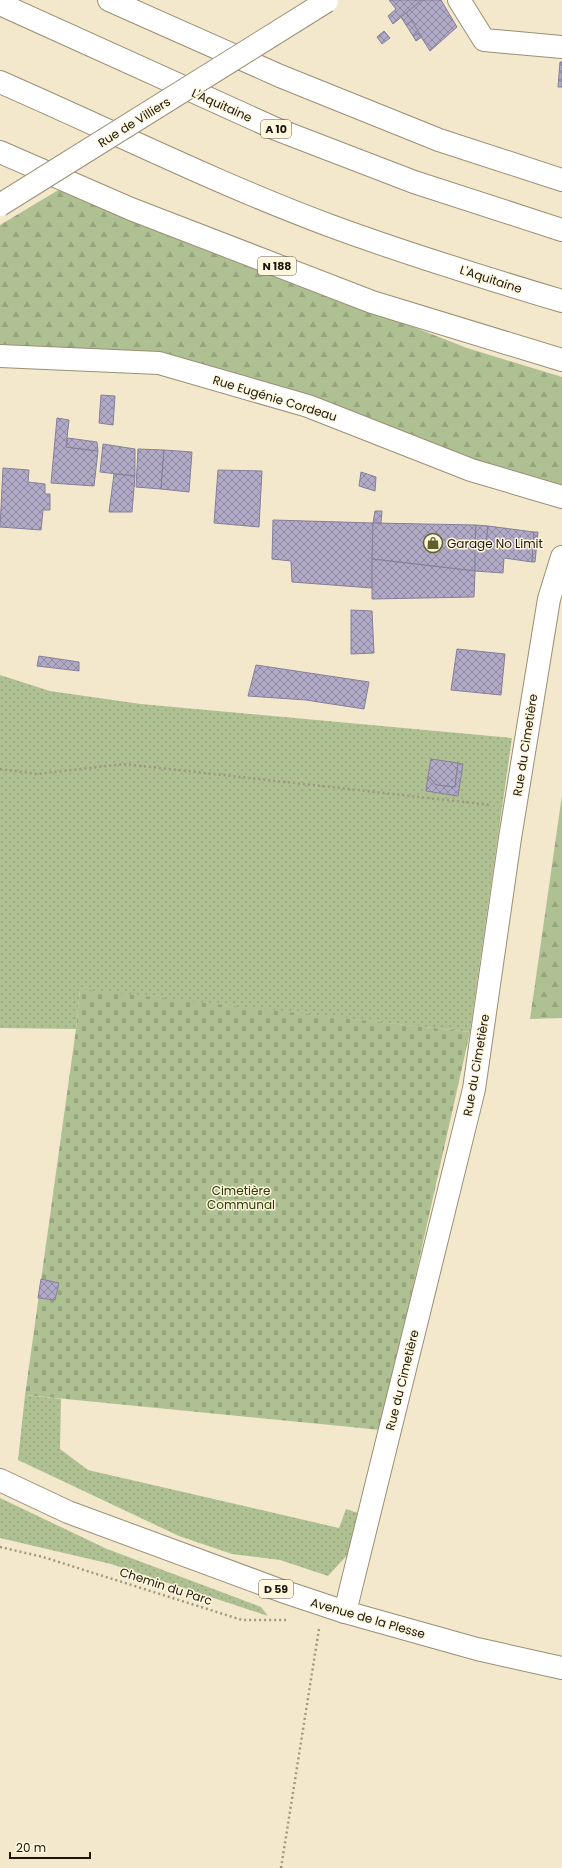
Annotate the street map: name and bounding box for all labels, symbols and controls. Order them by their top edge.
street label: L'Aquitaine [189,84,255,126]
street label: Rue de Villiers [95,93,173,151]
road number: A 10 [261,120,291,138]
road number: N 188 [258,257,296,275]
street label: L'Aquitaine [458,261,524,297]
street label: Rue Eugénie Cordeau [211,371,339,425]
shop icon: Garage No Limit [422,532,444,554]
place label: Garage No Limit [447,535,543,552]
street label: Rue du Cimetière [509,693,541,797]
street label: Rue du Cimetière [459,1013,493,1117]
park label: Cimetière Communal [207,1182,275,1213]
street label: Rue du Cimetière [381,1328,423,1432]
street label: Chemin du Parc [118,1563,214,1609]
road number: D 59 [259,1580,293,1598]
street label: Avenue de la Plesse [309,1593,427,1643]
scale bar [10,1834,90,1860]
text: 20 m [16,1839,46,1856]

